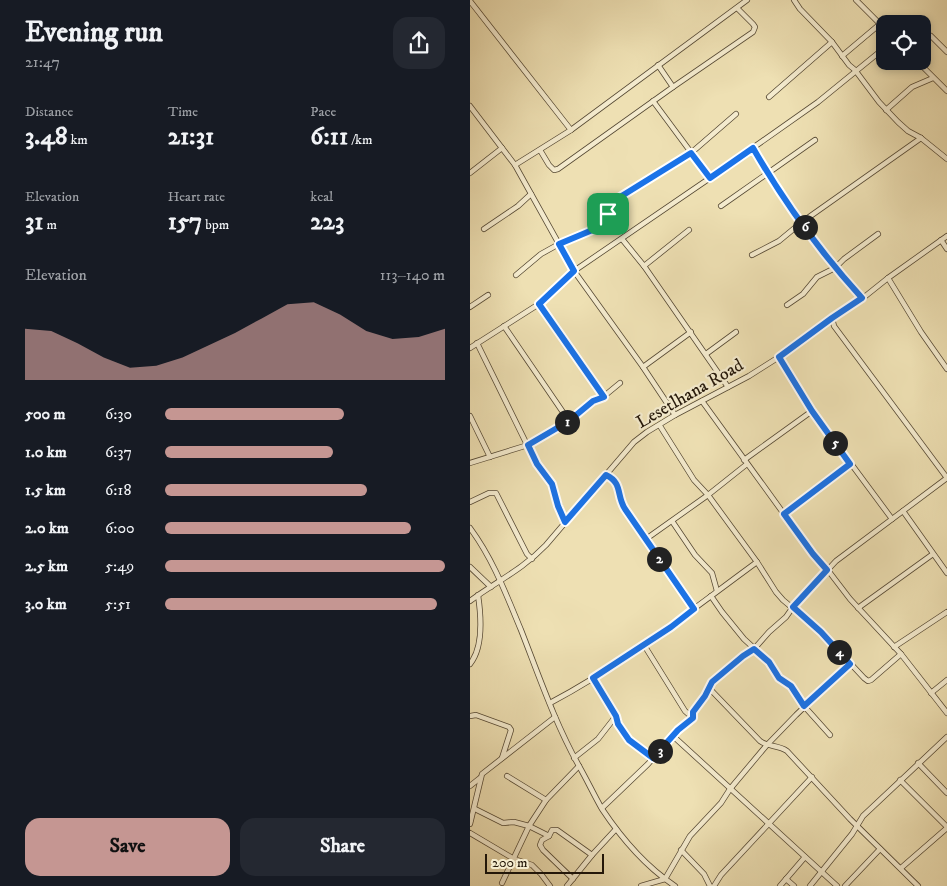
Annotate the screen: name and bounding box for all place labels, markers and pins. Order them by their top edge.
pin [587,193,629,235]
pin: 6 [792,214,818,240]
pin: 1 [554,410,580,434]
pin: 5 [822,430,848,456]
pin: 2 [646,546,672,572]
pin: 4 [826,640,852,664]
pin: 3 [648,738,672,764]

